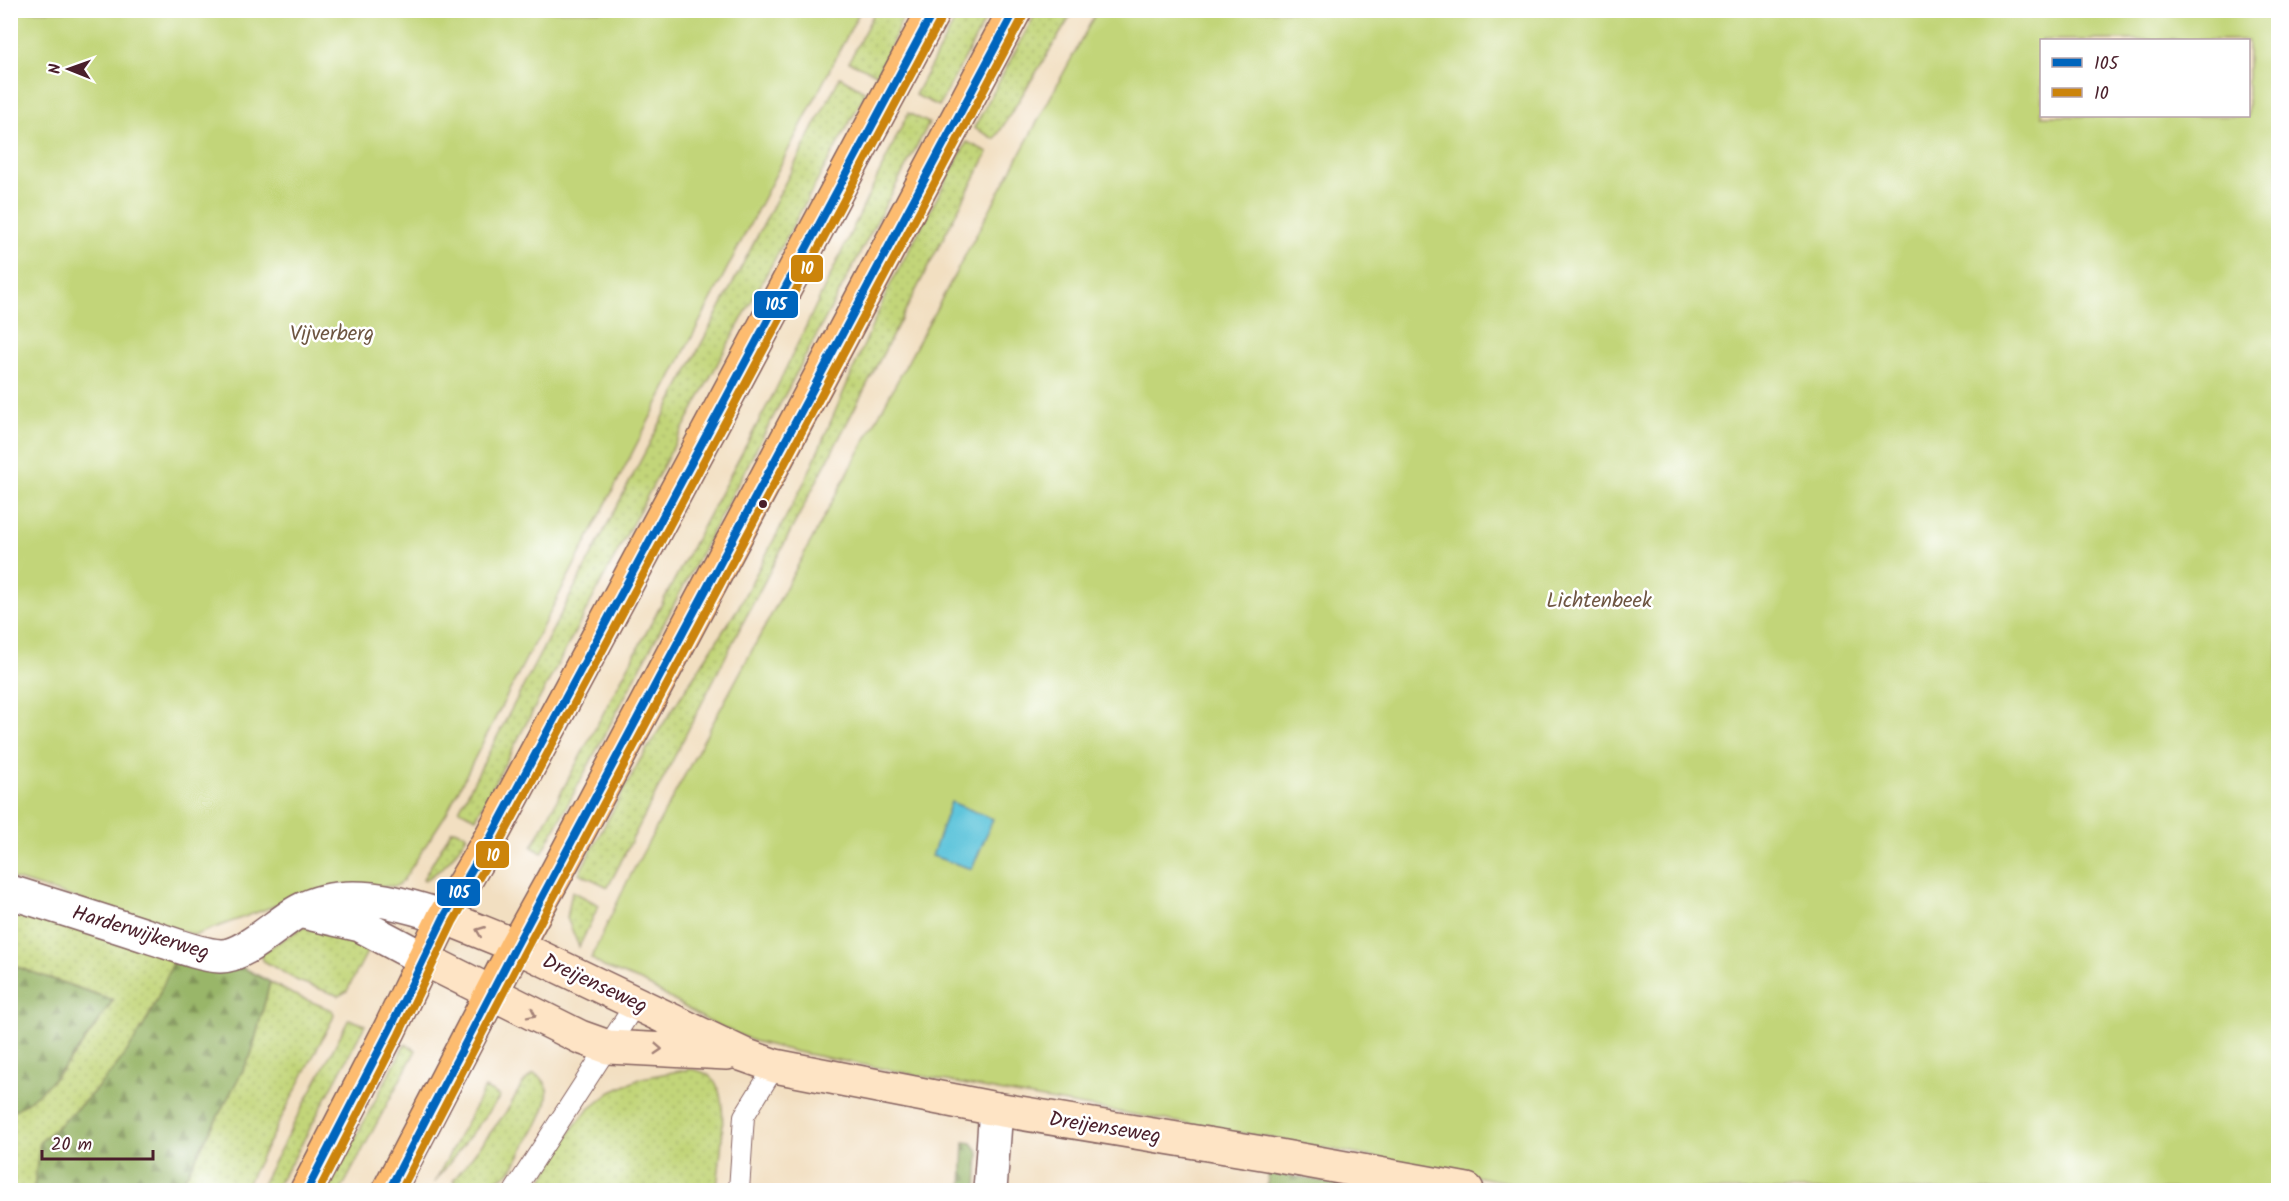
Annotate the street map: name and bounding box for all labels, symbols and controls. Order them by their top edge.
north arrow [39,39,99,99]
legend [2040,39,2250,117]
text: 105 [2094,50,2120,79]
text: N [43,63,68,74]
text: 10 [2094,80,2109,109]
line badge: 10 [790,254,824,283]
text: 10 [800,257,814,282]
line badge: 105 [753,290,799,319]
text: 105 [765,293,788,318]
park label: Vijverberg [290,318,374,351]
unlabelled marker [757,498,769,510]
park label: Lichtenbeek [1546,585,1652,618]
line badge: 10 [475,840,510,869]
text: 10 [486,844,500,869]
line badge: 105 [436,878,481,907]
text: 105 [448,881,471,906]
street label: Harderwijkerweg [68,897,213,970]
one-way arrow [475,926,486,938]
street label: Dreijenseweg [536,946,652,1023]
one-way arrow [526,1006,537,1018]
one-way arrow [653,1043,662,1056]
street label: Dreijenseweg [1046,1103,1163,1154]
scale bar [42,1123,153,1161]
text: 20 m [51,1131,92,1160]

